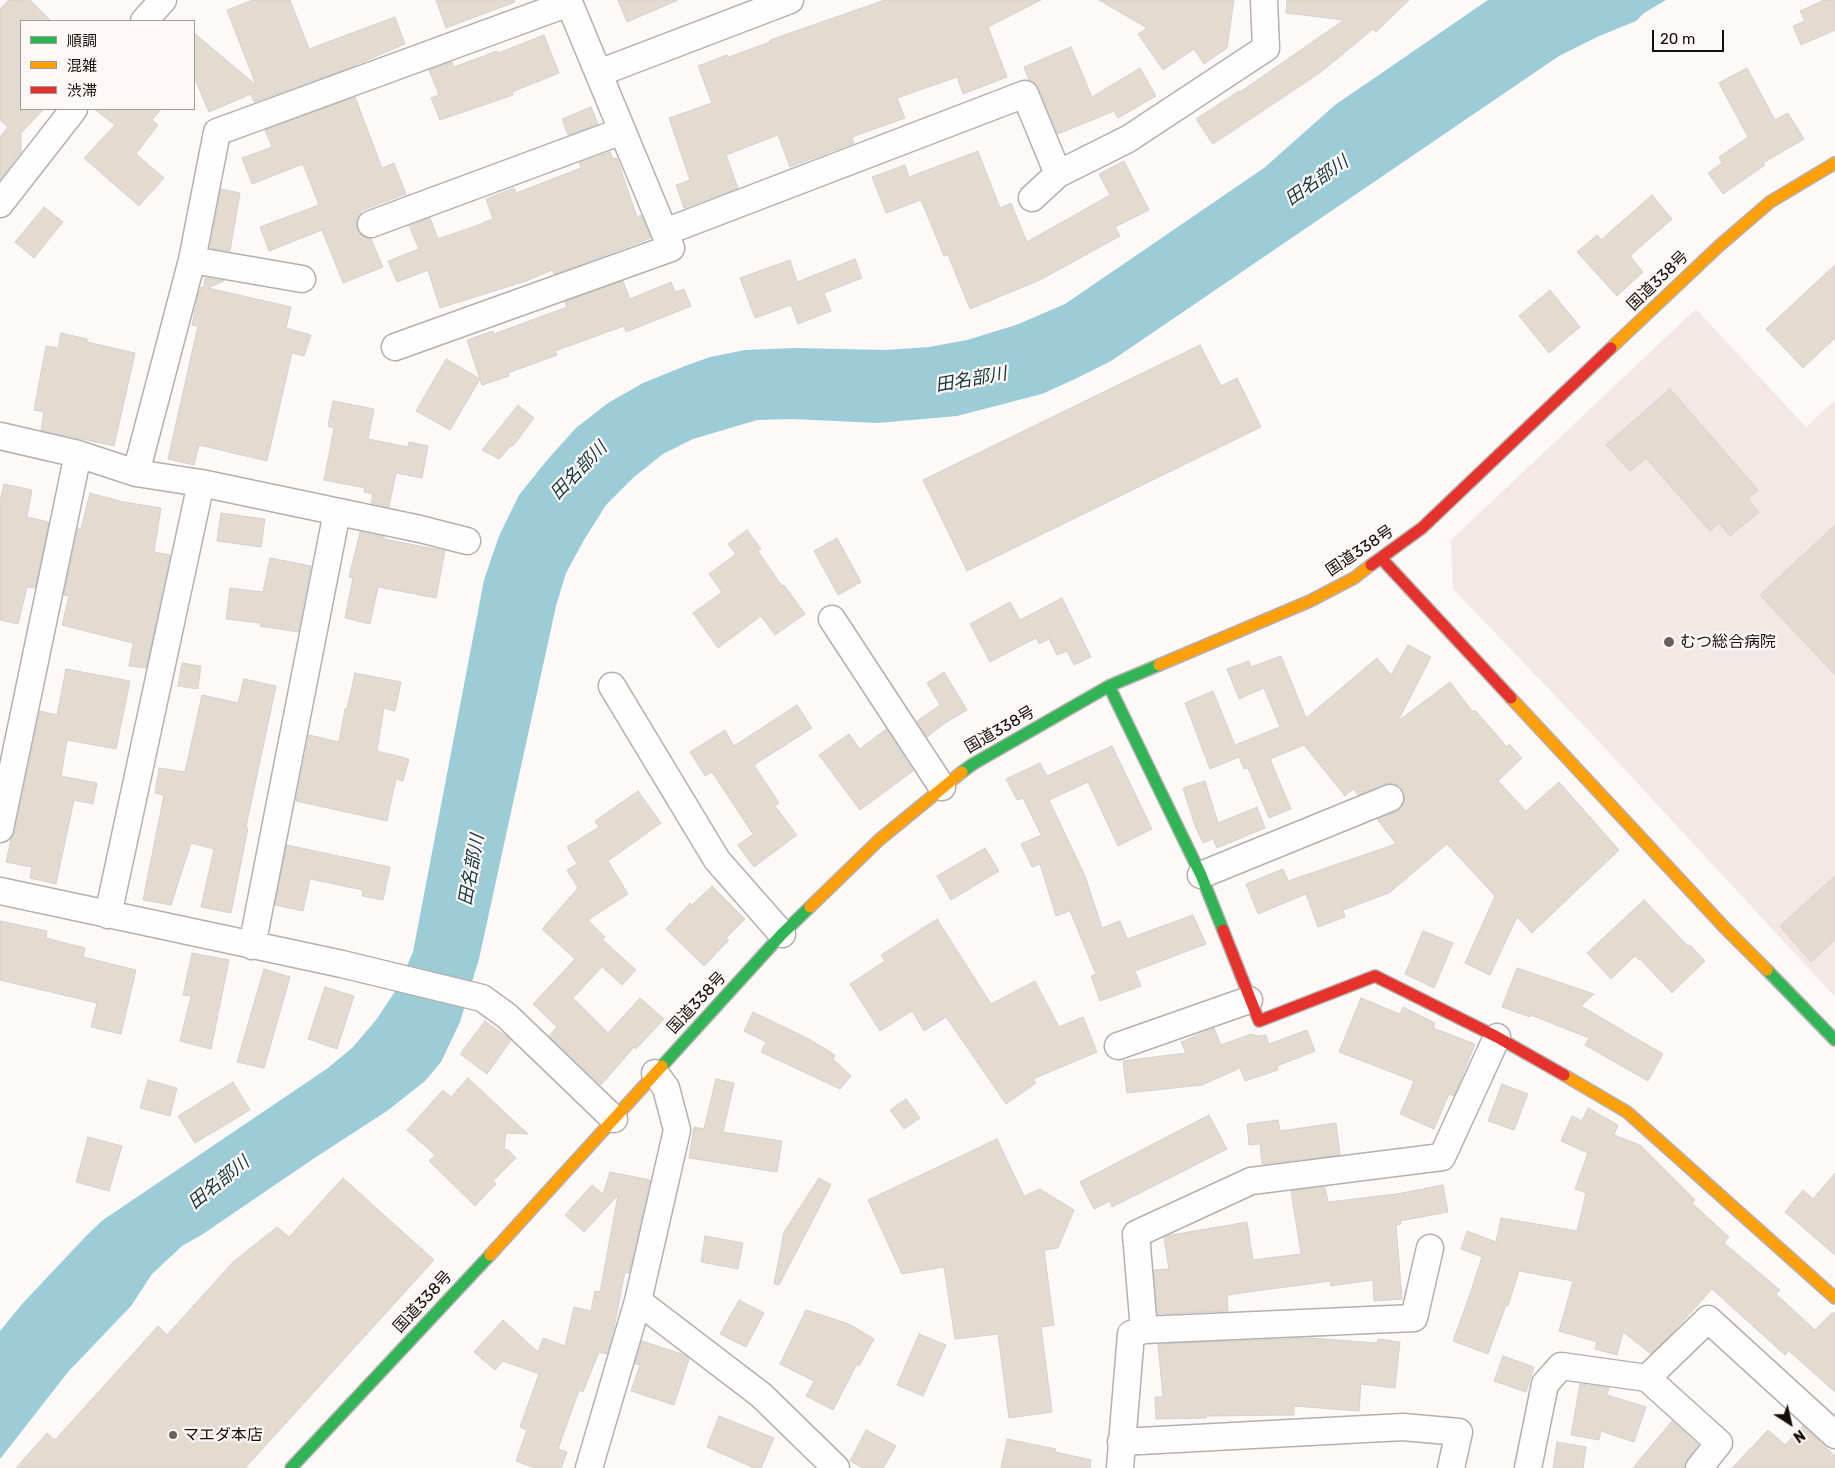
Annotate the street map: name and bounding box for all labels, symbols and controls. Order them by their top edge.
legend [20,20,195,110]
scale bar [1655,20,1728,52]
text: 20 m [1660,30,1695,48]
text: 順調 [67,32,97,50]
text: 混雑 [67,57,97,75]
text: 渋滞 [67,82,97,100]
water label: 田名部川 [1281,152,1353,210]
street label: 国道338号 [1623,247,1693,315]
water label: 田名部川 [934,363,1008,397]
water label: 田名部川 [546,438,612,504]
street label: 国道338号 [1323,521,1397,581]
place label: むつ総合病院 [1680,632,1776,652]
marker: むつ総合病院 [1662,635,1676,649]
street label: 国道338号 [962,702,1038,758]
water label: 田名部川 [455,833,489,907]
street label: 国道338号 [664,968,730,1038]
water label: 田名部川 [184,1152,254,1214]
street label: 国道338号 [390,1267,456,1337]
north arrow [1765,1398,1815,1448]
place label: マエダ本店 [183,1425,263,1445]
text: N [1790,1426,1808,1446]
marker: マエダ本店 [167,1429,179,1441]

